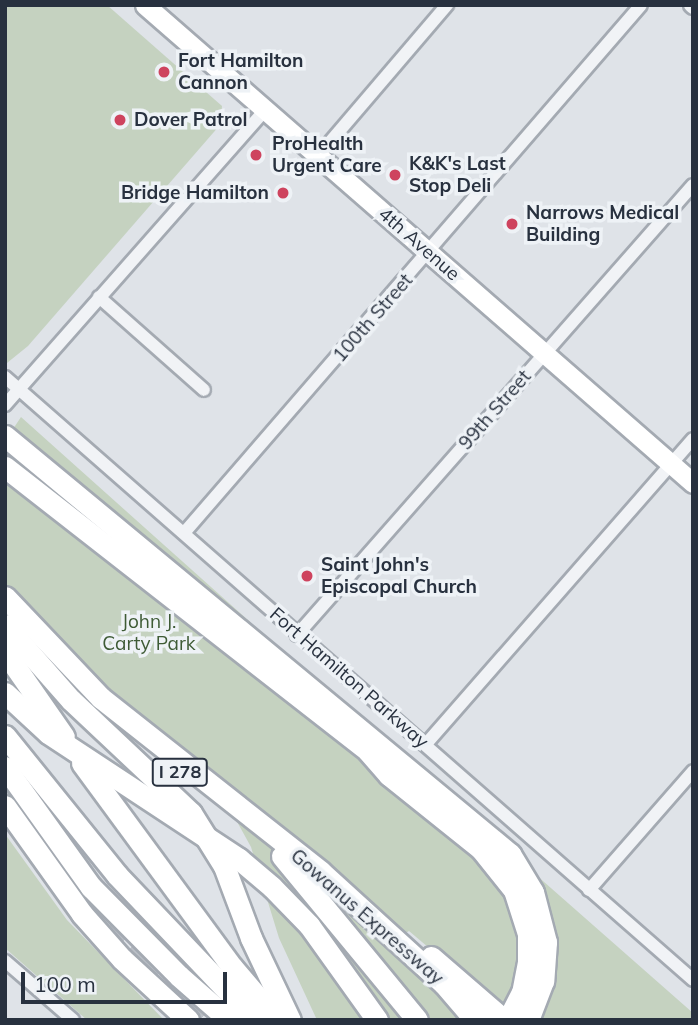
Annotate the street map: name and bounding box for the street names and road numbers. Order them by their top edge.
street label: 4th Avenue [374,202,464,286]
street label: 100th Street [328,269,418,367]
street label: 99th Street [454,366,536,454]
street label: Fort Hamilton Parkway [265,603,433,753]
road number: I 278 [150,758,210,786]
street label: Gowanus Expressway [286,844,448,990]

